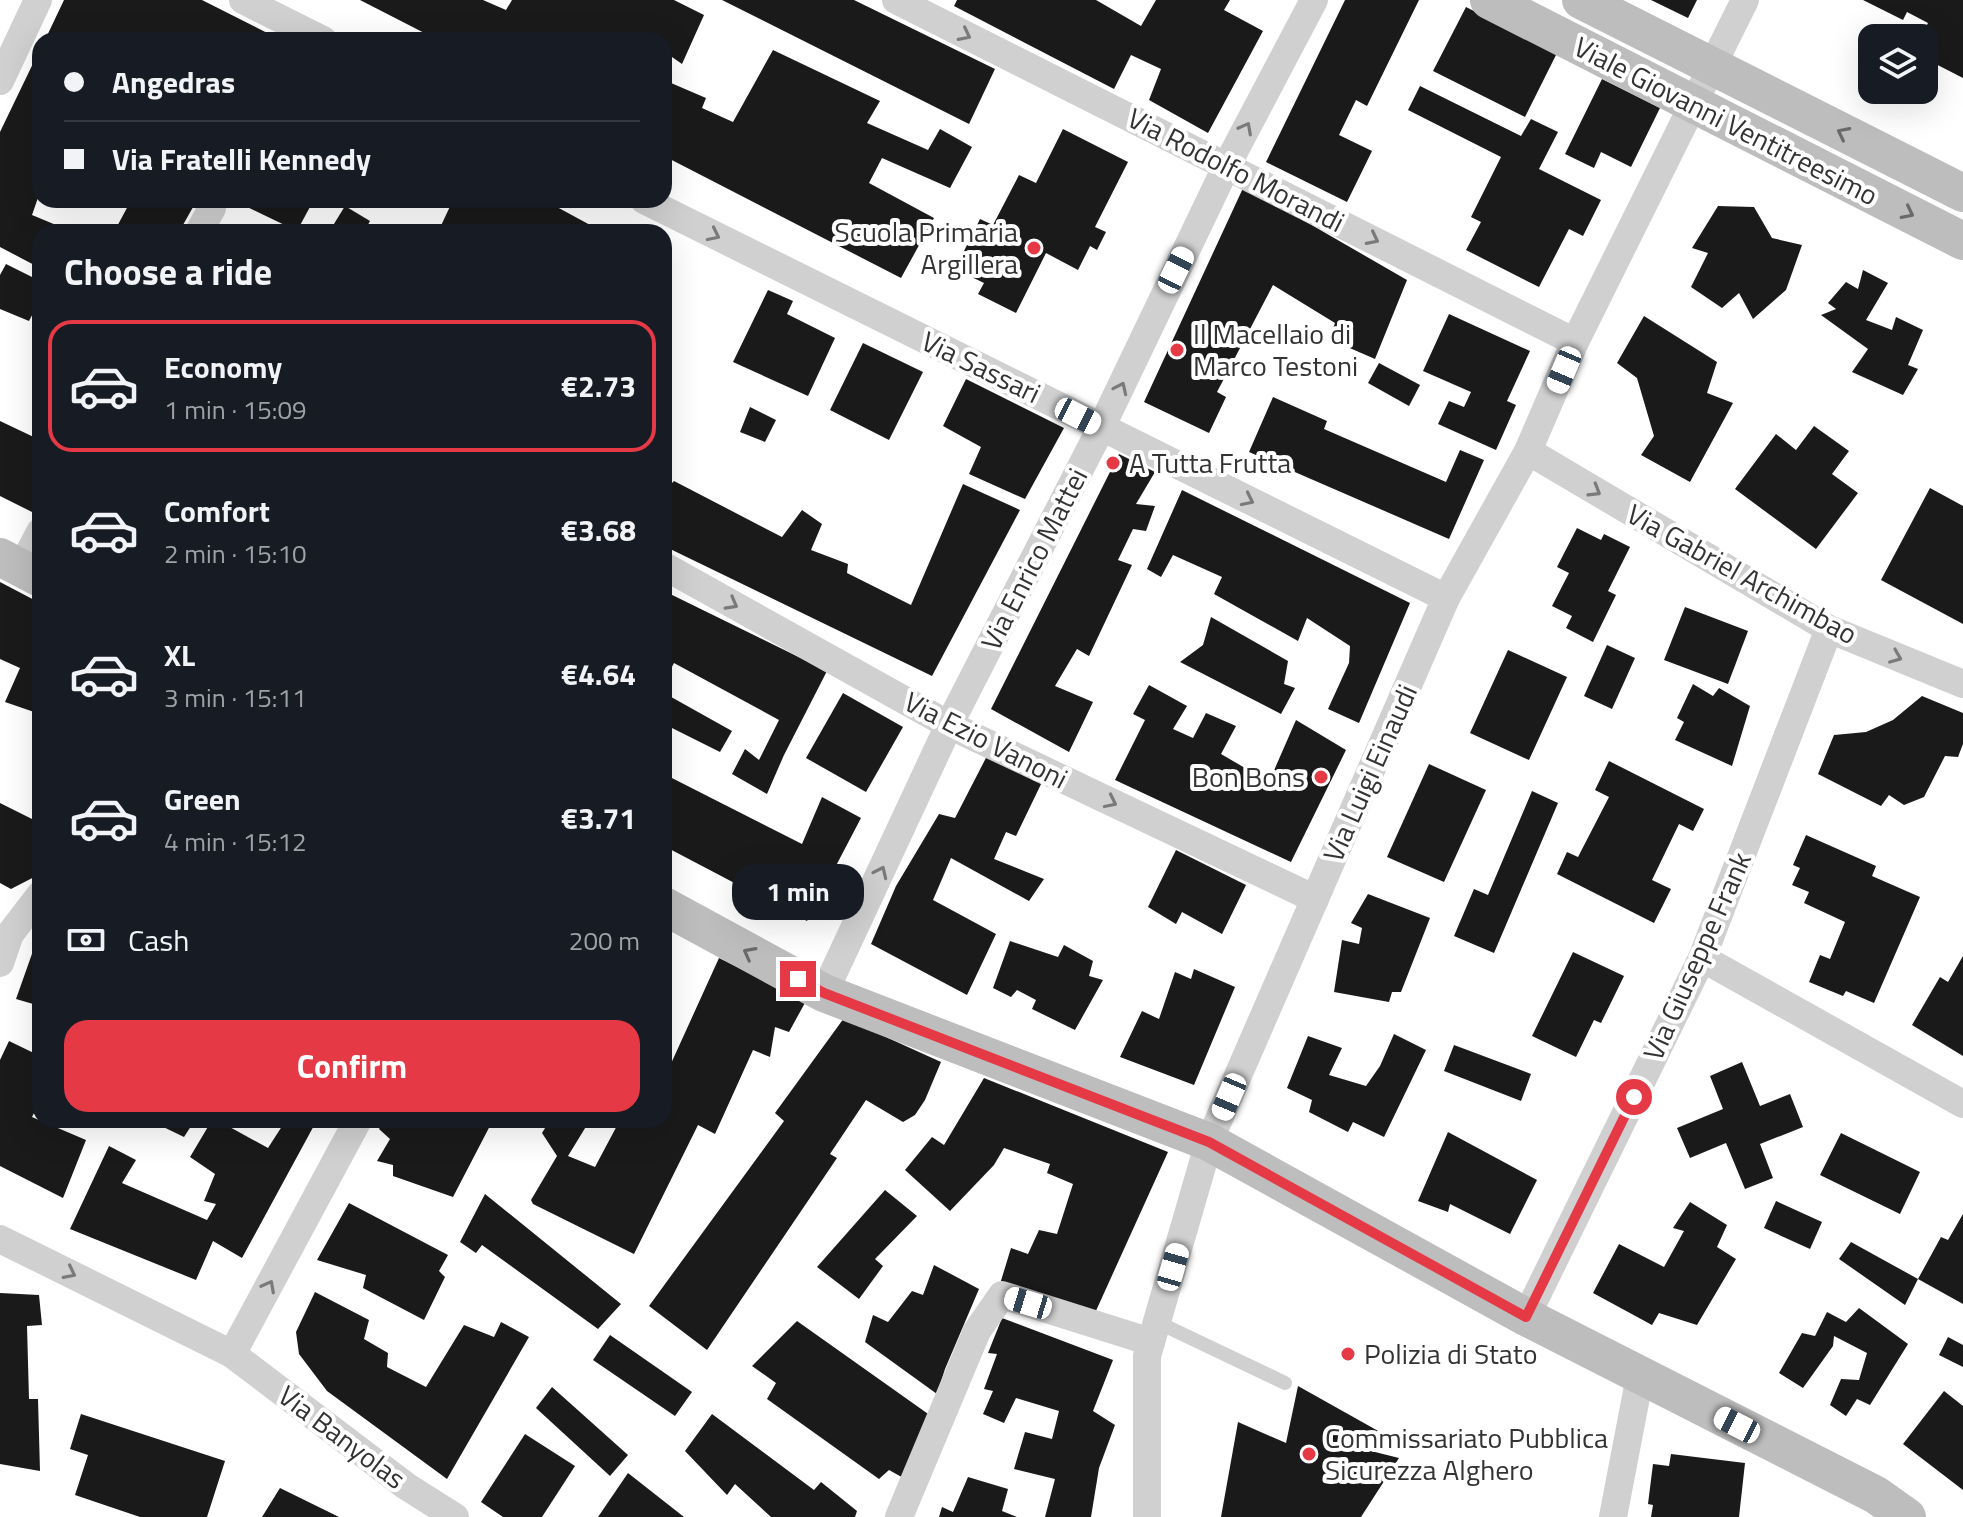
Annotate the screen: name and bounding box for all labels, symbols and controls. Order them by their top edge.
map controls [1858,24,1938,104]
button: layers [1858,24,1938,104]
one-way arrow [957,25,972,41]
street label: Viale Giovanni Ventitreesimo [1567,25,1886,216]
text: Angedras [112,59,235,105]
street label: Via Rodolfo Morandi [1120,96,1352,243]
one-way arrow [1236,122,1251,137]
one-way arrow [1837,127,1852,143]
text: Via Fratelli Kennedy [112,136,371,182]
one-way arrow [1900,203,1915,219]
place label: Scuola Primaria Argillera [835,210,1018,285]
one-way arrow [706,225,721,241]
one-way arrow [1365,229,1380,245]
marker: Scuola Primaria Argillera [1025,239,1043,257]
car [1155,243,1197,297]
text: Choose a ride [64,244,272,299]
place label: Il Macellaio di Marco Testoni [1193,312,1358,387]
street label: Via Sassari [914,319,1048,414]
marker: Il Macellaio di Marco Testoni [1168,341,1186,359]
car [1544,343,1584,397]
text: Economy [164,344,282,390]
icon: car [68,350,140,422]
text: €2.73 [561,363,636,409]
one-way arrow [1111,381,1126,396]
text: 1 min · 15:09 [164,390,307,429]
car [1051,394,1105,438]
place label: A Tutta Frutta [1129,441,1291,484]
marker: A Tutta Frutta [1104,454,1122,472]
street label: Via Enrico Mattei [969,460,1098,657]
one-way arrow [1586,481,1601,497]
text: Comfort [164,488,270,534]
one-way arrow [1239,490,1254,506]
street label: Via Gabriel Archimbao [1619,492,1865,655]
icon: car [68,494,140,566]
text: €3.68 [561,507,636,553]
text: 2 min · 15:10 [164,534,307,573]
one-way arrow [723,594,738,610]
text: XL [164,632,195,678]
icon: car [68,638,140,710]
one-way arrow [1888,647,1902,663]
text: €4.64 [561,651,636,697]
street label: Via Luigi Einaudi [1311,677,1428,868]
text: 3 min · 15:11 [164,678,307,717]
street label: Via Ezio Vanoni [897,680,1076,799]
place label: Bon Bons [1192,755,1305,798]
marker: Bon Bons [1312,768,1330,786]
text: Green [164,776,241,822]
icon: car [68,782,140,854]
one-way arrow [1103,792,1118,808]
text: €3.71 [561,795,636,841]
text: 4 min · 15:12 [164,822,307,861]
street label: Via Giuseppe Frank [1631,845,1762,1067]
callout: 1 min [732,863,864,919]
one-way arrow [871,865,887,880]
text: 1 min [766,872,830,911]
text: Cash [128,917,189,963]
icon: cash [64,918,108,962]
text: 200 m [569,921,640,960]
one-way arrow [743,947,758,962]
route end [780,961,816,997]
button: Confirm [64,1020,640,1112]
car [1209,1070,1249,1124]
route start [1616,1079,1652,1115]
car [1155,1241,1191,1293]
one-way arrow [61,1264,76,1279]
one-way arrow [259,1279,274,1294]
car [1002,1285,1054,1321]
place label: Polizia di Stato [1364,1332,1537,1375]
marker: Polizia di Stato [1339,1345,1357,1363]
street label: Via Banyolas [269,1374,415,1499]
car [1710,1403,1764,1447]
place label: Commissariato Pubblica Sicurezza Alghero [1325,1416,1608,1491]
marker: Commissariato Pubblica Sicurezza Alghero [1300,1445,1318,1463]

